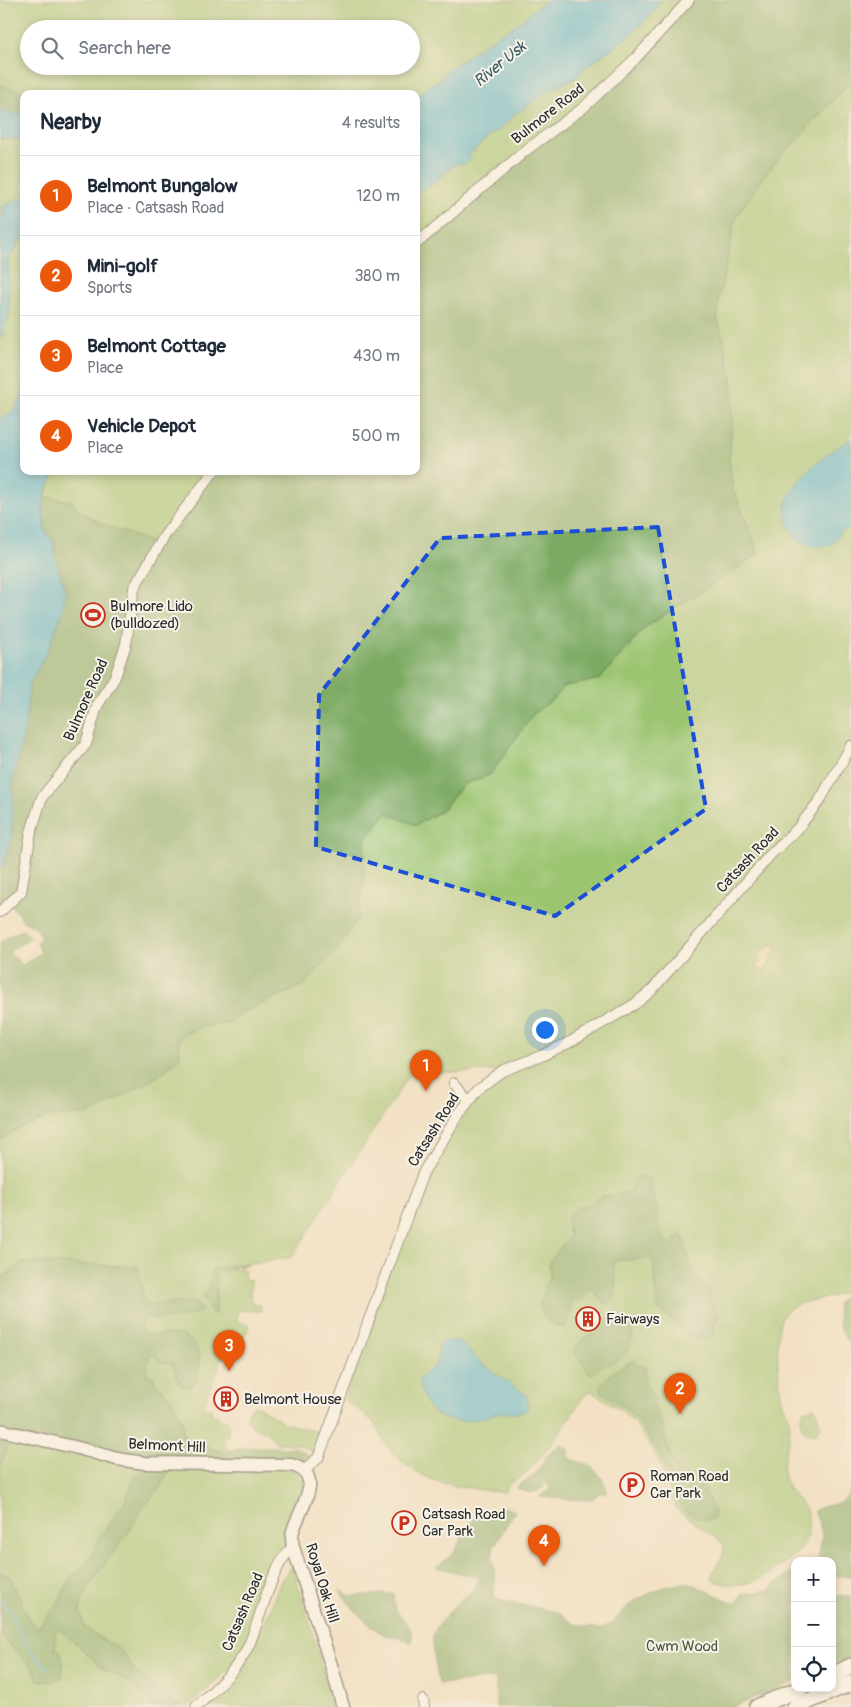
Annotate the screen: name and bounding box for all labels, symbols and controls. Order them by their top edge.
search box [20,20,420,75]
icon: search [38,34,66,62]
text: Search here [78,36,171,60]
water label: River Usk [470,36,531,91]
street label: Bulmore Road [508,79,588,149]
text: Nearby [40,109,101,136]
text: 4 results [342,113,400,133]
text: Belmont Bungalow [87,174,238,198]
text: 1 [53,186,59,206]
text: 120 m [356,186,400,206]
text: Place · Catsash Road [87,198,224,218]
text: Mini-golf [87,254,158,278]
text: 2 [52,266,60,286]
text: 380 m [354,266,400,286]
text: Sports [87,278,132,298]
text: Belmont Cottage [87,334,226,358]
text: 3 [52,346,60,366]
text: 430 m [353,346,400,366]
text: Place [87,358,123,378]
text: Vehicle Depot [87,414,196,438]
text: 4 [51,426,61,446]
text: 500 m [352,426,400,446]
text: Place [87,438,123,458]
place label: Bulmore Lido (bulldozed) [110,597,193,633]
sports icon: Bulmore Lido (bulldozed) [80,602,106,628]
street label: Bulmore Road [59,656,113,744]
street label: Catsash Road [713,823,783,897]
your location [532,1017,558,1043]
pin: 1 [410,1050,442,1091]
street label: Catsash Road [404,1090,464,1170]
building icon: Fairways [575,1306,601,1332]
place label: Fairways [606,1310,660,1329]
pin: 3 [213,1330,245,1371]
pin: 2 [664,1373,696,1414]
building icon: Belmont House [213,1386,239,1412]
place label: Belmont House [244,1390,342,1409]
street label: Belmont Hill [128,1434,206,1458]
place label: Roman Road Car Park [650,1467,729,1503]
parking icon: Roman Road Car Park [619,1472,645,1498]
place label: Catsash Road Car Park [422,1505,506,1541]
parking icon: Catsash Road Car Park [391,1510,417,1536]
pin: 4 [528,1525,560,1566]
street label: Royal Oak Hill [301,1541,343,1625]
map controls [791,1557,836,1692]
button: + [791,1557,836,1602]
street label: Catsash Road [218,1570,268,1654]
button: − [791,1602,836,1647]
park label: Cwm Wood [646,1637,718,1656]
button: locate [791,1647,836,1692]

